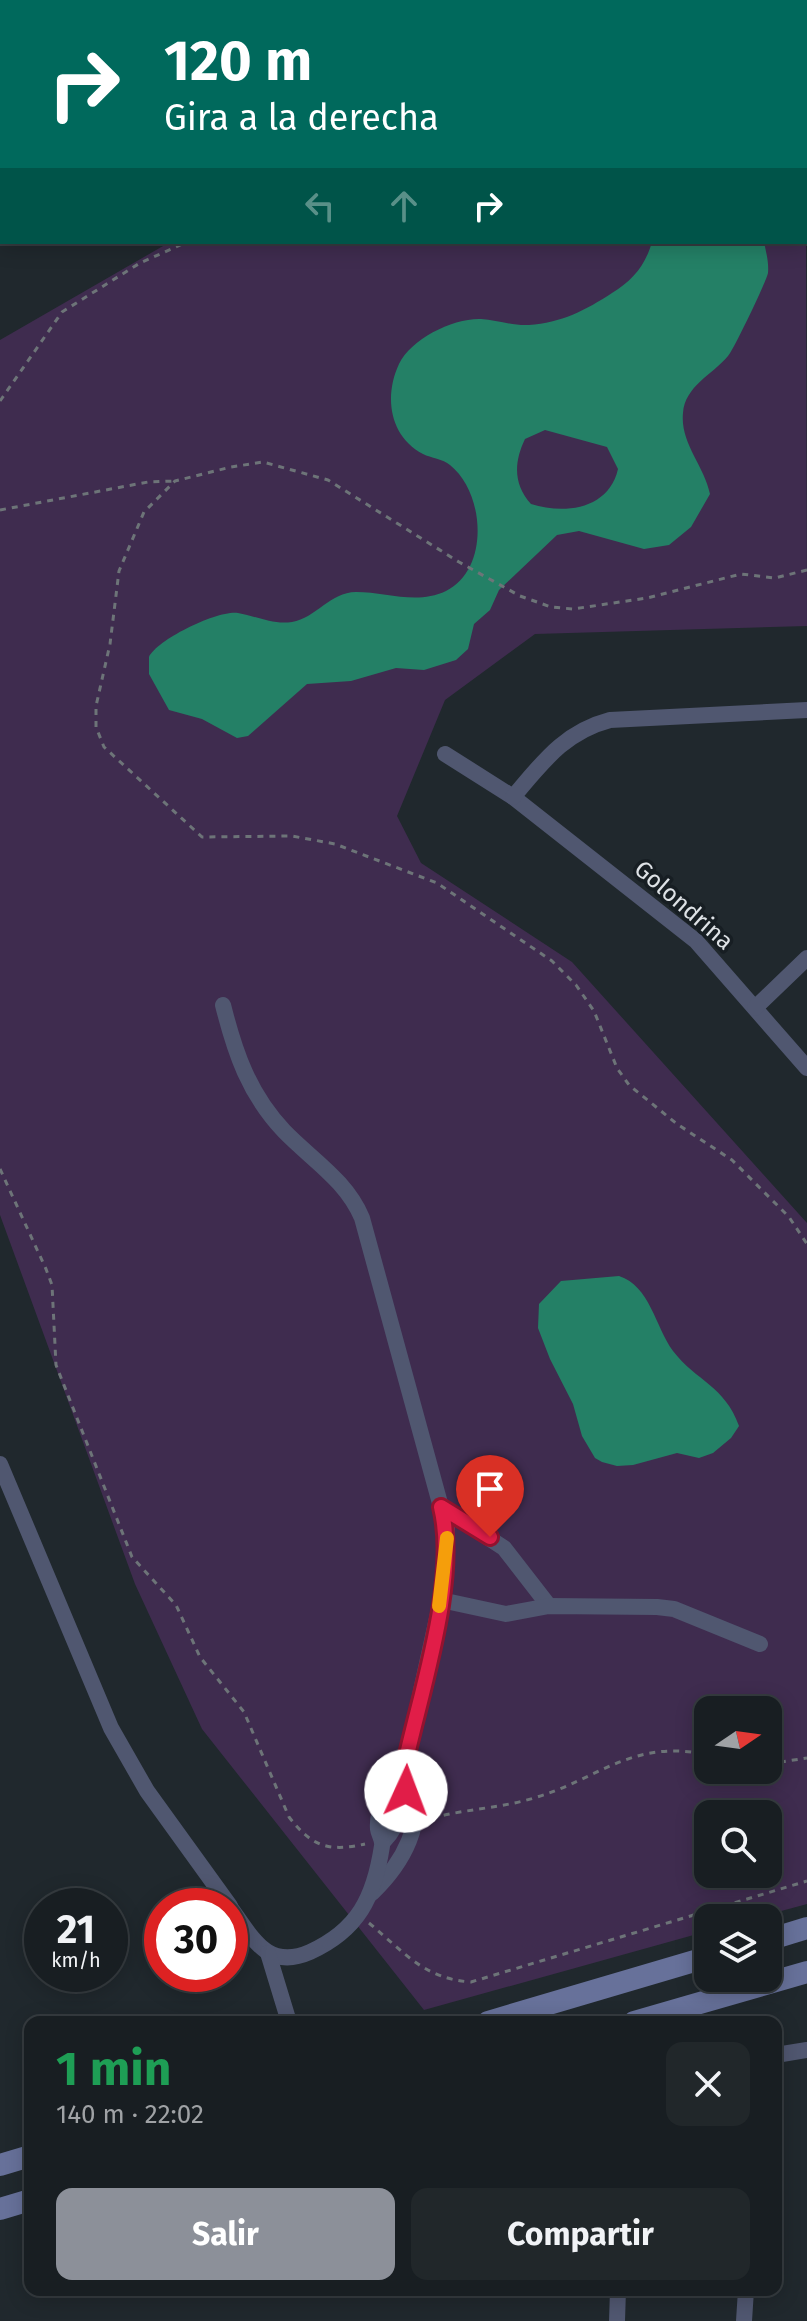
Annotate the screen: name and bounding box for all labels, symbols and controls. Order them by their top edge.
text: 120 m [164,28,312,95]
icon: right [32,32,136,136]
text: Gira a la derecha [164,96,439,140]
icon: left [298,184,342,228]
icon: ahead [382,184,426,228]
icon: right [466,184,510,228]
street label: Golondrina [629,855,739,955]
pin [456,1455,524,1537]
icon: arrive [468,1467,512,1511]
north arrow [694,1696,782,1784]
map controls [694,1696,782,1992]
position arrow [364,1749,448,1833]
button: search [694,1800,782,1888]
speed limit sign: 30 [144,1888,248,1992]
button: layers [694,1904,782,1992]
text: 21 [57,1906,95,1954]
text: km/h [51,1948,101,1972]
text: 1 min [56,2040,171,2098]
button: close [666,2042,750,2126]
text: 140 m · 22:02 [56,2099,204,2130]
button: Salir [56,2188,395,2280]
button: Compartir [411,2188,750,2280]

